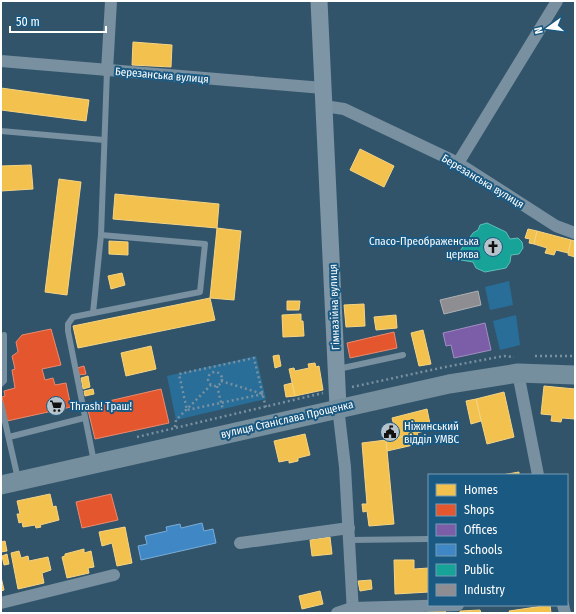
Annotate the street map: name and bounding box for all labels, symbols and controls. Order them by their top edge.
scale bar [10,8,106,34]
north arrow [528,8,568,48]
text: 50 m [16,15,40,29]
text: N [532,26,546,35]
street label: Березанська вулиця [115,65,209,86]
street label: Березанська вулиця [439,152,526,211]
place label: Спасо-Преображенська церква [369,235,479,261]
church icon: Спасо-Преображенська церква [482,236,504,258]
street label: Гімназійна вулиця [326,264,342,350]
supermarket icon: Thrash! Траш! [45,395,67,417]
street label: вулиця Станіслава Прощенка [220,398,355,441]
place label: Thrash! Траш! [70,400,132,413]
place label: Ніжинський відділ УМВС [404,420,460,446]
public building icon: Ніжинський відділ УМВС [379,421,401,443]
legend [428,474,568,606]
text: Homes [464,483,498,497]
text: Shops [464,503,494,517]
text: Offices [464,523,497,537]
text: Schools [464,543,502,557]
text: Public [464,563,494,577]
text: Industry [464,583,505,597]

